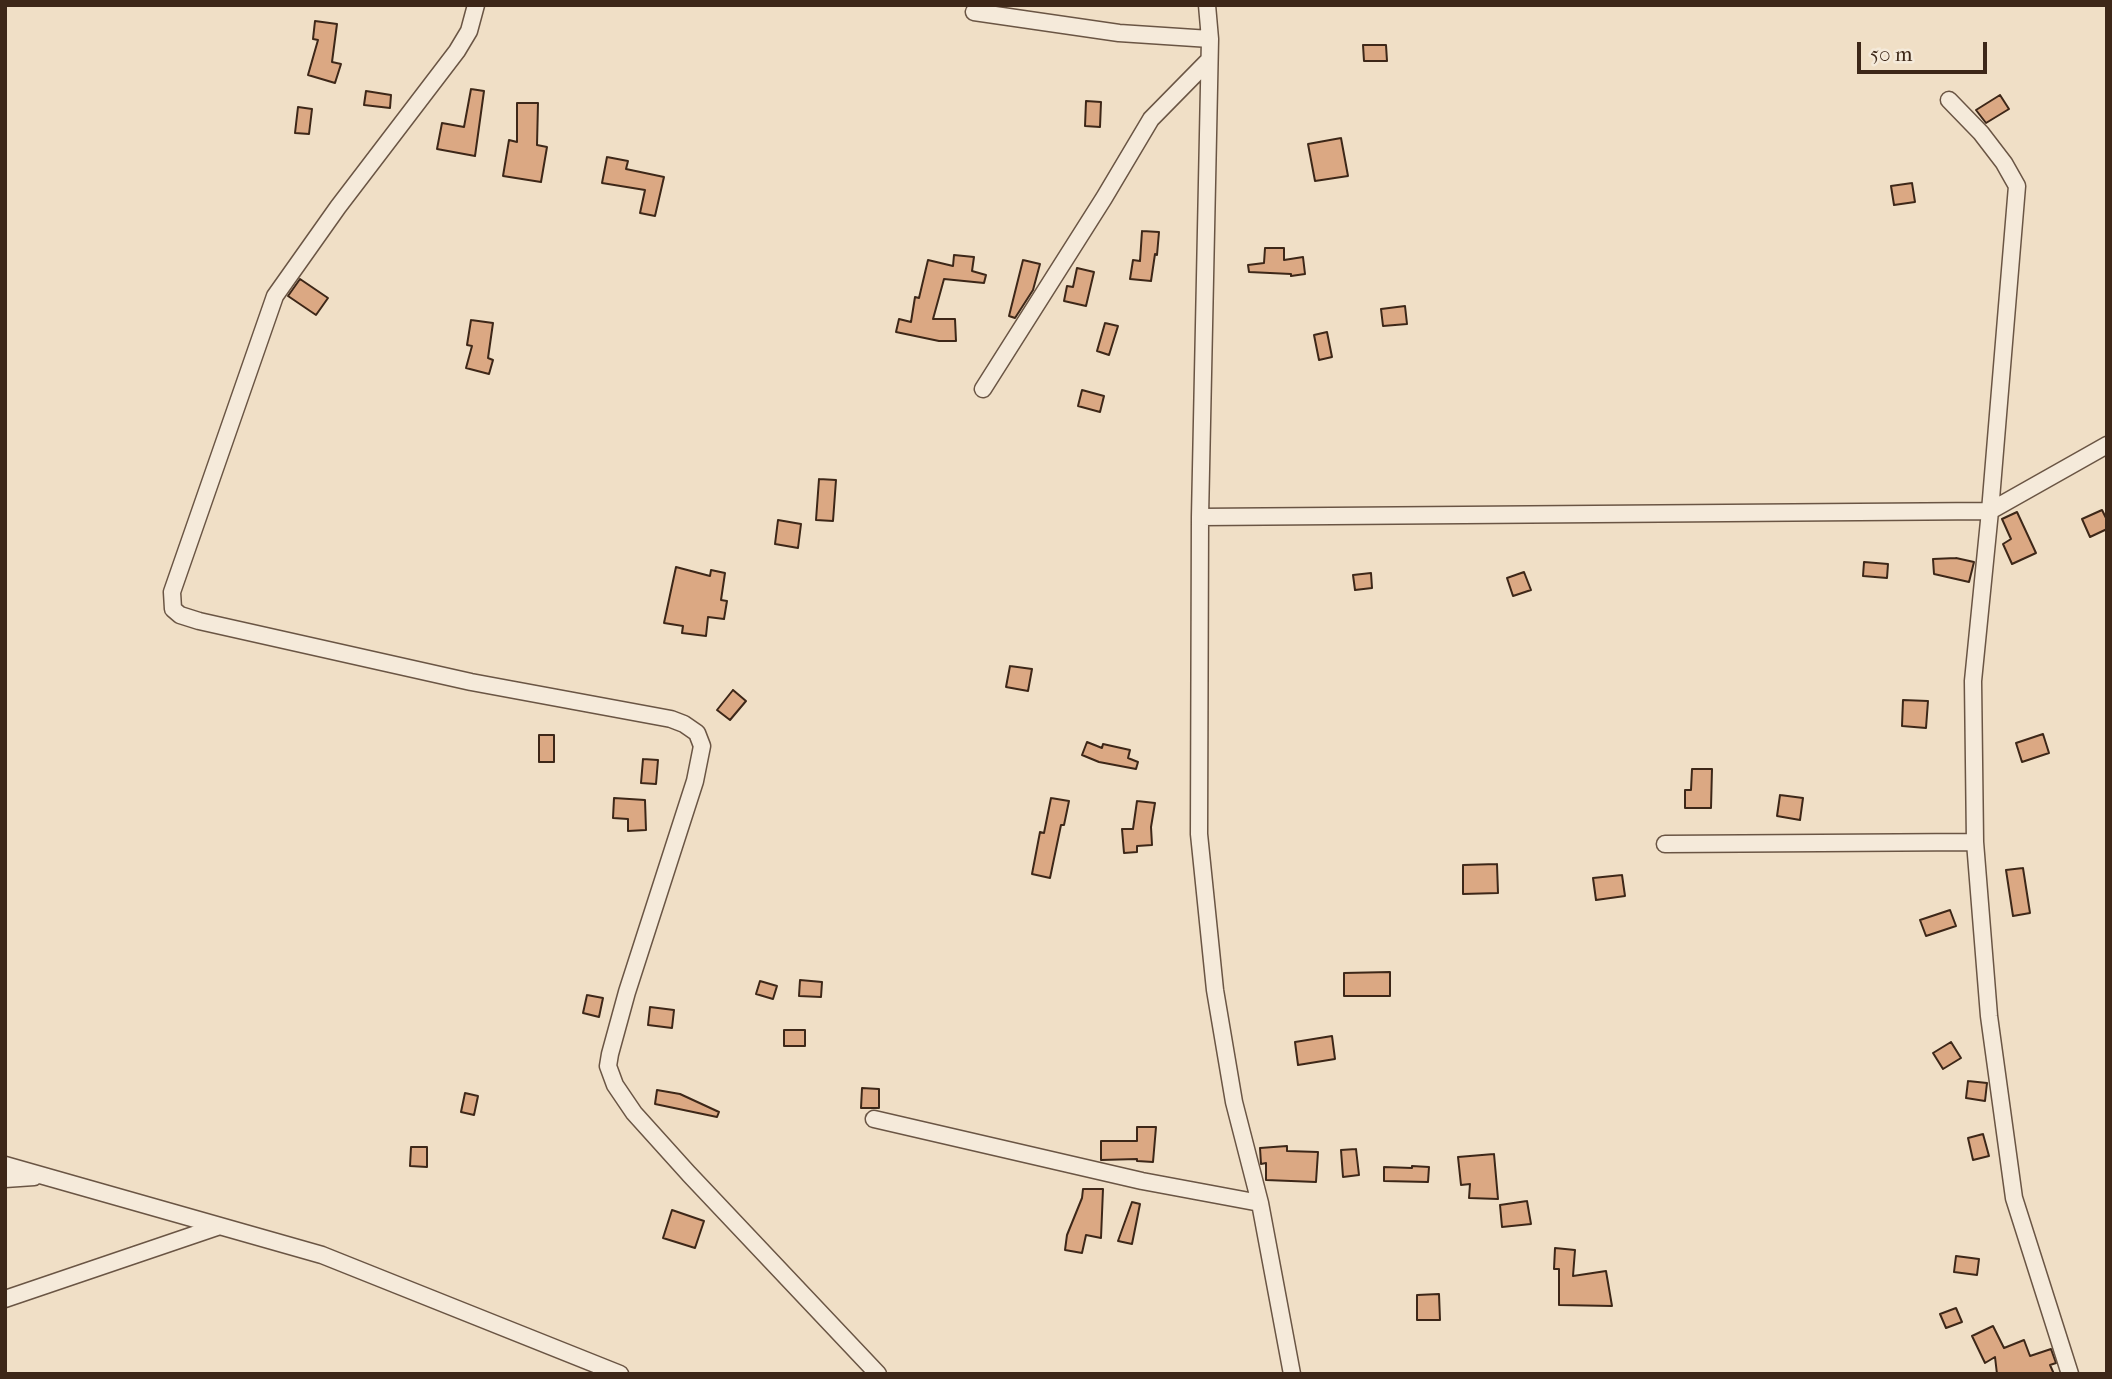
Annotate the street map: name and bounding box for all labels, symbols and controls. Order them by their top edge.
scale bar [1860,28,1990,72]
text: 50 m [1870,42,1913,66]

